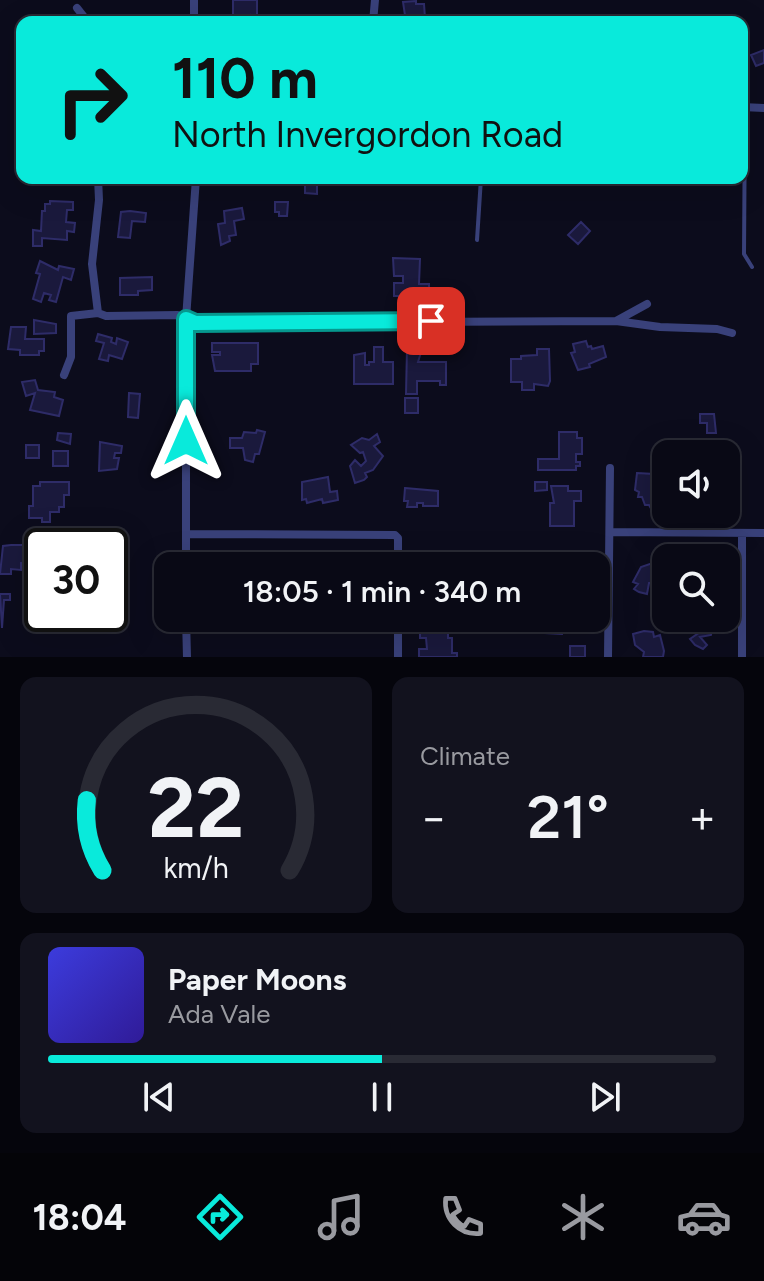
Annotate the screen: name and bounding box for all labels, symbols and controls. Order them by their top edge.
text: 110 m [172,45,318,112]
icon: right [40,48,144,152]
text: North Invergordon Road [172,113,563,156]
pin [397,287,465,355]
icon: arrive [409,299,453,343]
position arrow [144,399,228,483]
map controls [652,440,740,632]
button: sound [652,440,740,528]
speed limit sign: 30 [24,528,128,632]
button: search [652,544,740,632]
text: 18:05 · 1 min · 340 m [243,573,521,610]
text: Climate [420,740,510,772]
text: 22 [148,758,244,858]
text: 21° [527,781,609,853]
text: − [420,791,447,844]
text: + [689,791,716,844]
text: km/h [163,851,229,885]
text: Paper Moons [168,961,347,998]
text: Ada Vale [168,998,271,1030]
icon: previous [137,1075,181,1119]
icon: pause [360,1075,404,1119]
icon: next [583,1075,627,1119]
icon: directions [192,1189,248,1245]
icon: music [313,1189,369,1245]
icon: phone [434,1189,490,1245]
icon: climate [555,1189,611,1245]
icon: car [676,1189,732,1245]
text: 18:04 [32,1196,127,1239]

